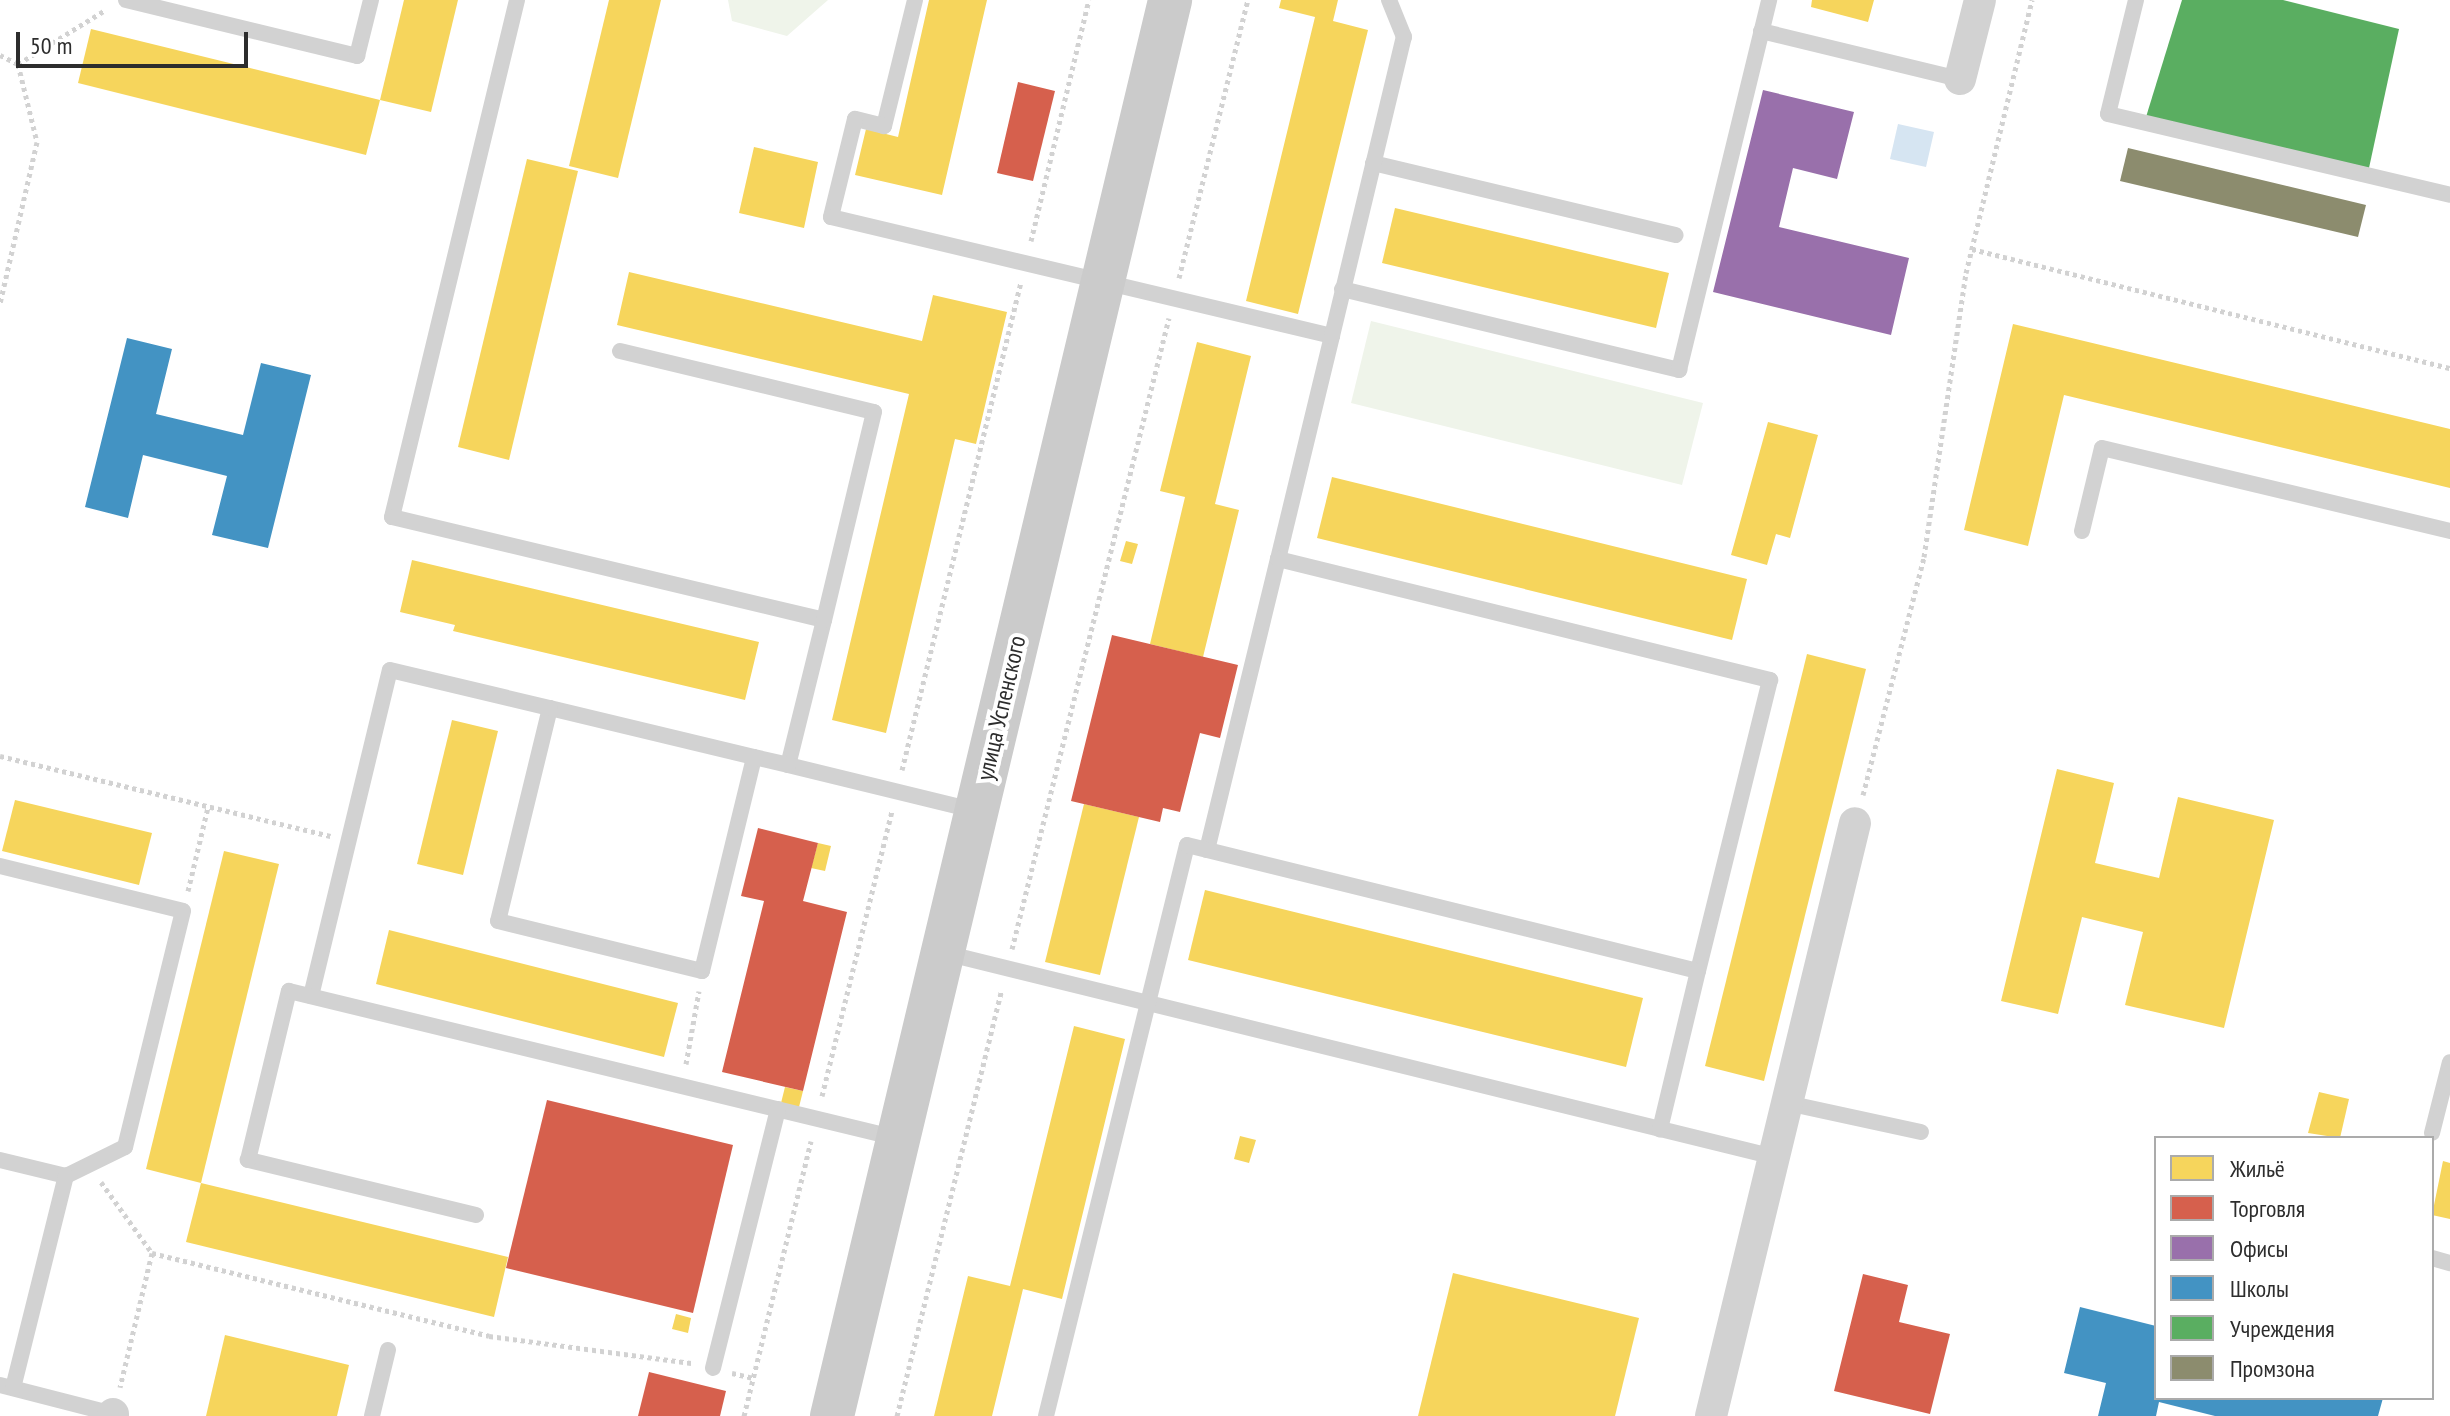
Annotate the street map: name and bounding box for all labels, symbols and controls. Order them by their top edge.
scale bar [20,16,252,66]
text: 50 m [30,30,72,61]
street label: улица Успенского [970,633,1032,783]
legend [2154,1136,2434,1400]
text: Жильё [2230,1153,2285,1184]
text: Торговля [2230,1193,2305,1224]
text: Офисы [2230,1233,2288,1264]
text: Школы [2230,1273,2289,1304]
text: Учреждения [2230,1313,2335,1344]
text: Промзона [2230,1353,2315,1384]

